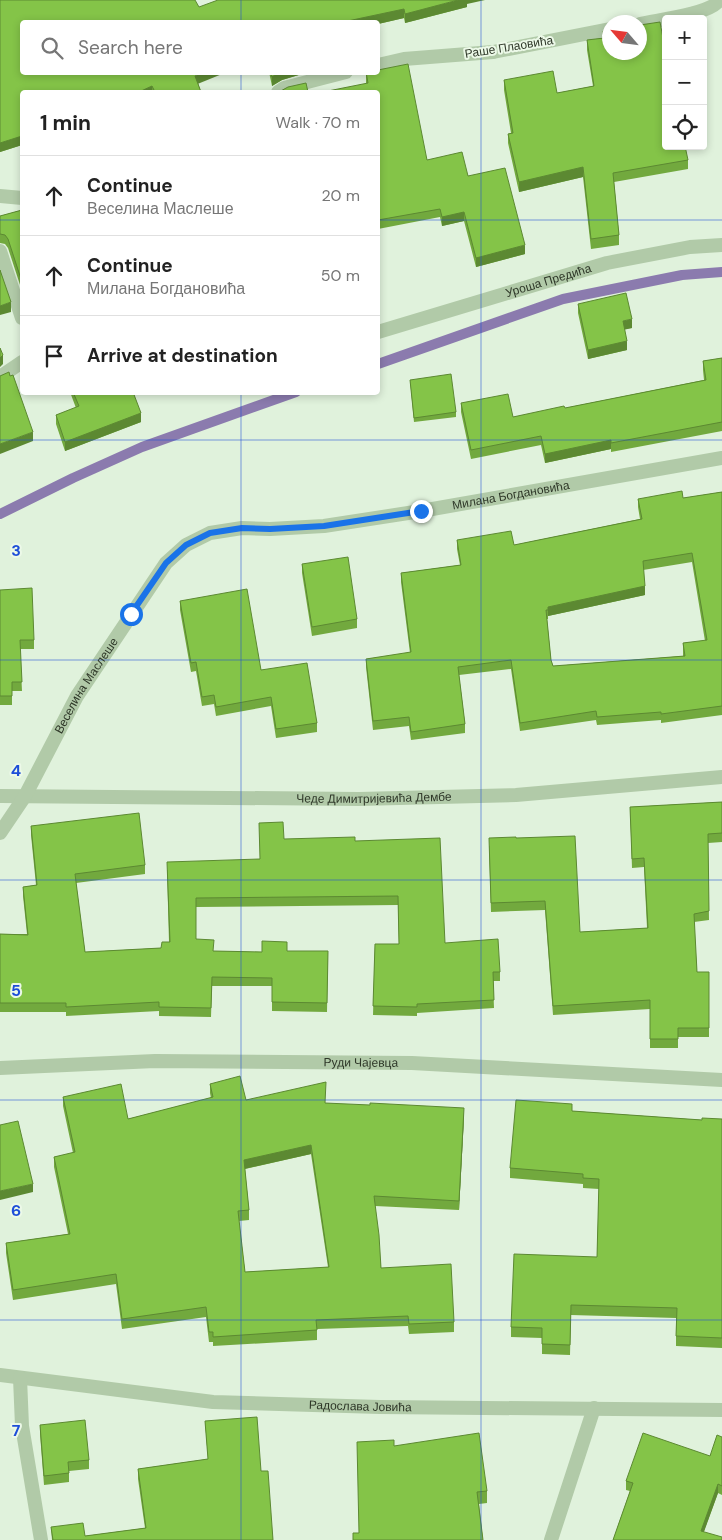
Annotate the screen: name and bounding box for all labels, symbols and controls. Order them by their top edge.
north arrow [602,15,647,60]
map controls [662,15,707,150]
button: + [662,15,707,60]
search box [20,20,380,75]
street label: Раше Плаовића [464,32,555,62]
icon: search [38,34,66,62]
text: Search here [78,35,183,60]
button: − [662,60,707,105]
button: locate [662,105,707,150]
text: 1 min [40,109,91,137]
text: Walk · 70 m [276,112,360,133]
text: Continue [87,173,173,198]
icon: ahead [40,182,68,210]
text: 20 m [321,185,360,206]
text: Веселина Маслеше [87,198,234,219]
text: Continue [87,253,173,278]
street label: Уроша Предића [504,260,594,301]
icon: ahead [40,262,68,290]
text: 50 m [321,265,360,286]
text: Милана Богдановића [87,278,245,299]
icon: arrive [40,342,68,370]
text: Arrive at destination [87,343,278,368]
street label: Милана Богдановића [451,477,571,513]
route end [410,500,433,523]
text: 3 [11,540,21,561]
route start [120,603,143,626]
street label: Веселина Маслеше [51,634,122,736]
text: 4 [11,760,21,781]
street label: Чеде Димитријевића Дембе [296,789,452,807]
text: 5 [11,980,21,1001]
street label: Руди Чајевца [324,1054,398,1071]
text: 6 [11,1200,21,1221]
street label: Радослава Јовића [309,1397,412,1415]
text: 7 [12,1420,21,1441]

